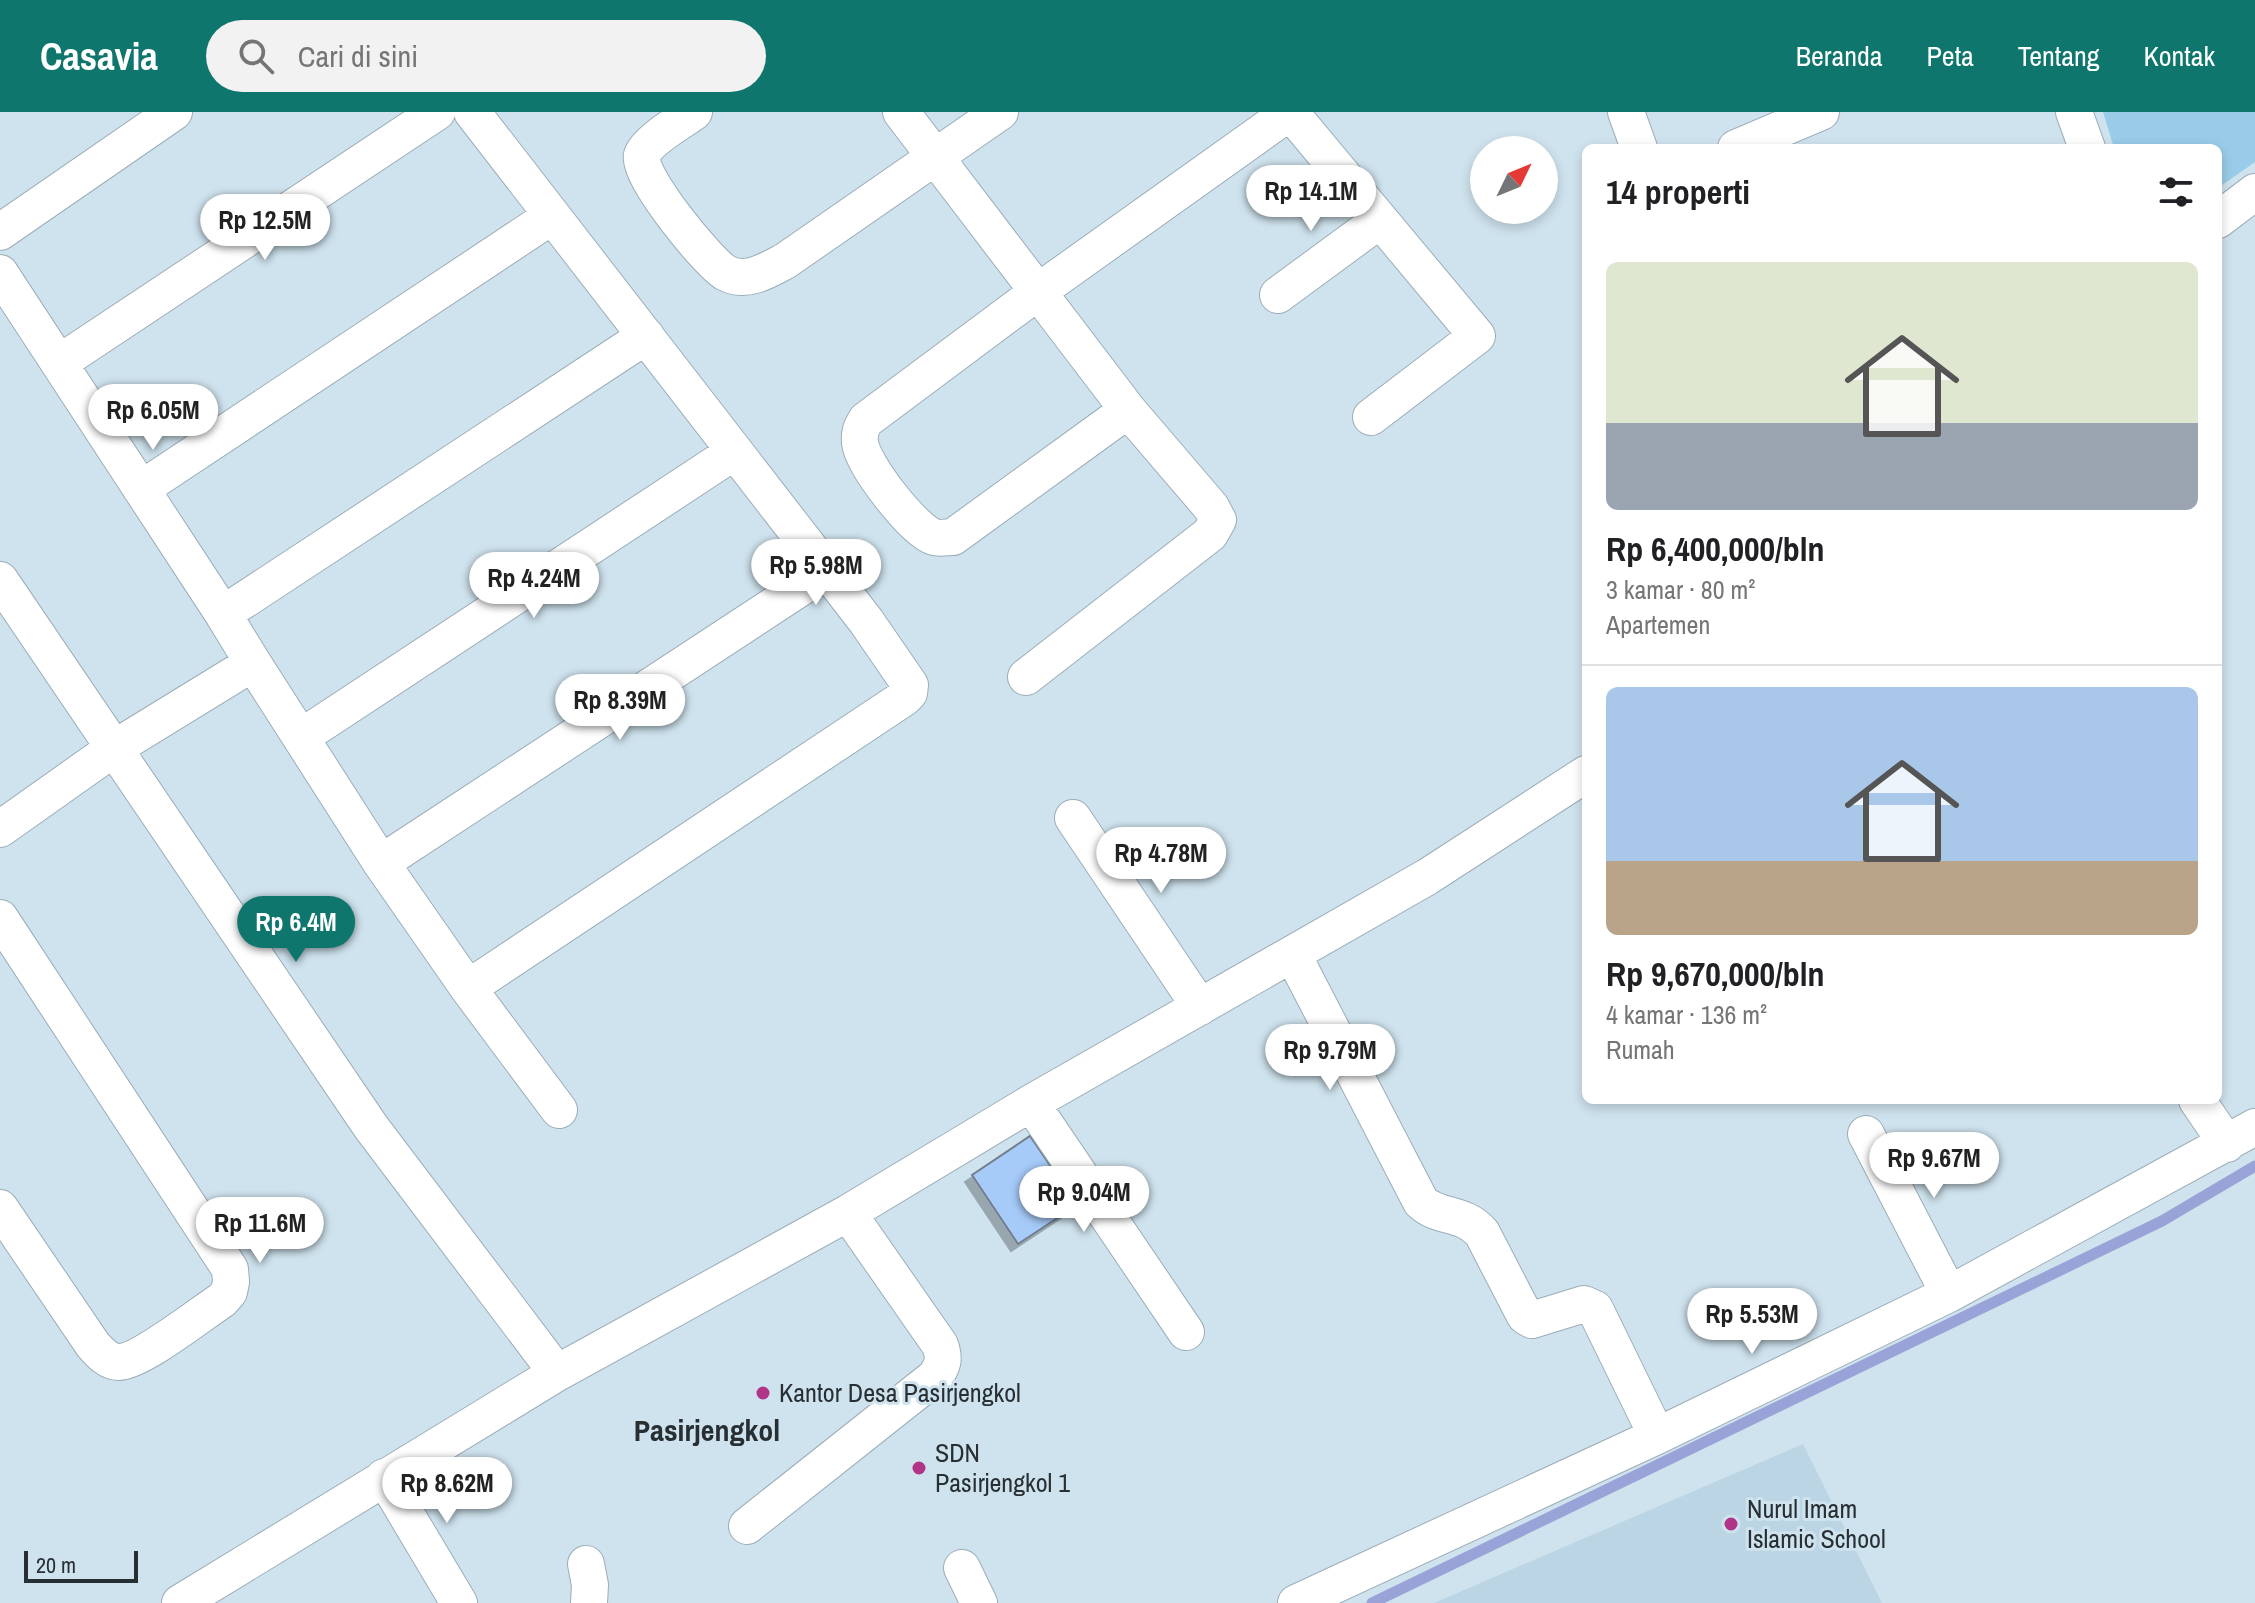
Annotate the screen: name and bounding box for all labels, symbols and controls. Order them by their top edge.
search box [206,20,766,92]
text: Casavia [40,31,158,82]
icon: search [234,34,278,78]
text: Cari di sini [298,36,418,76]
text: Beranda [1796,37,1883,75]
text: Peta [1927,37,1974,75]
text: Tentang [2018,37,2100,75]
text: Kontak [2144,37,2215,75]
north arrow [1470,136,1558,224]
map controls [1470,136,1558,224]
pin: Rp 14.1M [1228,165,1394,233]
text: 14 properti [1606,169,1750,215]
icon: filters [2154,170,2198,214]
text: Rp 14.1M [1264,173,1358,208]
pin: Rp 12.5M [182,194,348,262]
text: Rp 12.5M [218,202,312,237]
icon: home [1830,314,1974,458]
pin: Rp 6.05M [70,384,236,452]
text: Rp 6.05M [106,392,200,427]
text: Rp 6,400,000/bln [1606,526,1825,572]
pin: Rp 5.98M [733,539,899,607]
text: Rp 5.98M [769,547,863,582]
pin: Rp 4.24M [451,552,617,620]
text: Rp 4.24M [487,560,581,595]
text: 3 kamar · 80 m² [1606,572,1755,607]
text: Apartemen [1606,607,1710,642]
pin: Rp 8.39M [537,674,703,742]
text: Rp 8.39M [573,682,667,717]
icon: home [1830,739,1974,883]
pin: Rp 4.78M [1078,827,1244,895]
text: Rp 4.78M [1114,835,1208,870]
pin: Rp 6.4M [222,896,370,964]
text: Rp 6.4M [255,904,337,939]
text: Rp 9,670,000/bln [1606,951,1825,997]
text: 4 kamar · 136 m² [1606,997,1767,1032]
pin: Rp 9.79M [1247,1024,1413,1092]
text: Rp 9.79M [1283,1032,1377,1067]
text: Rumah [1606,1032,1675,1067]
pin: Rp 9.67M [1851,1132,2017,1200]
text: Rp 9.67M [1887,1140,1981,1175]
pin: Rp 9.04M [1001,1166,1167,1234]
text: Rp 9.04M [1037,1174,1131,1209]
pin: Rp 11.6M [177,1197,343,1265]
text: Rp 11.6M [214,1205,306,1240]
pin: Rp 5.53M [1669,1288,1835,1356]
text: Rp 5.53M [1705,1296,1799,1331]
place label: Kantor Desa Pasirjengkol [779,1375,1021,1410]
marker: Kantor Desa Pasirjengkol [754,1384,772,1402]
district label: Pasirjengkol [634,1410,780,1450]
place label: SDN Pasirjengkol 1 [935,1435,1070,1500]
pin: Rp 8.62M [364,1457,530,1525]
marker: SDN Pasirjengkol 1 [910,1459,928,1477]
text: Rp 8.62M [400,1465,494,1500]
place label: Nurul Imam Islamic School [1747,1491,1886,1556]
marker: Nurul Imam Islamic School [1722,1515,1740,1533]
scale bar [24,1547,138,1583]
text: 20 m [36,1550,76,1580]

